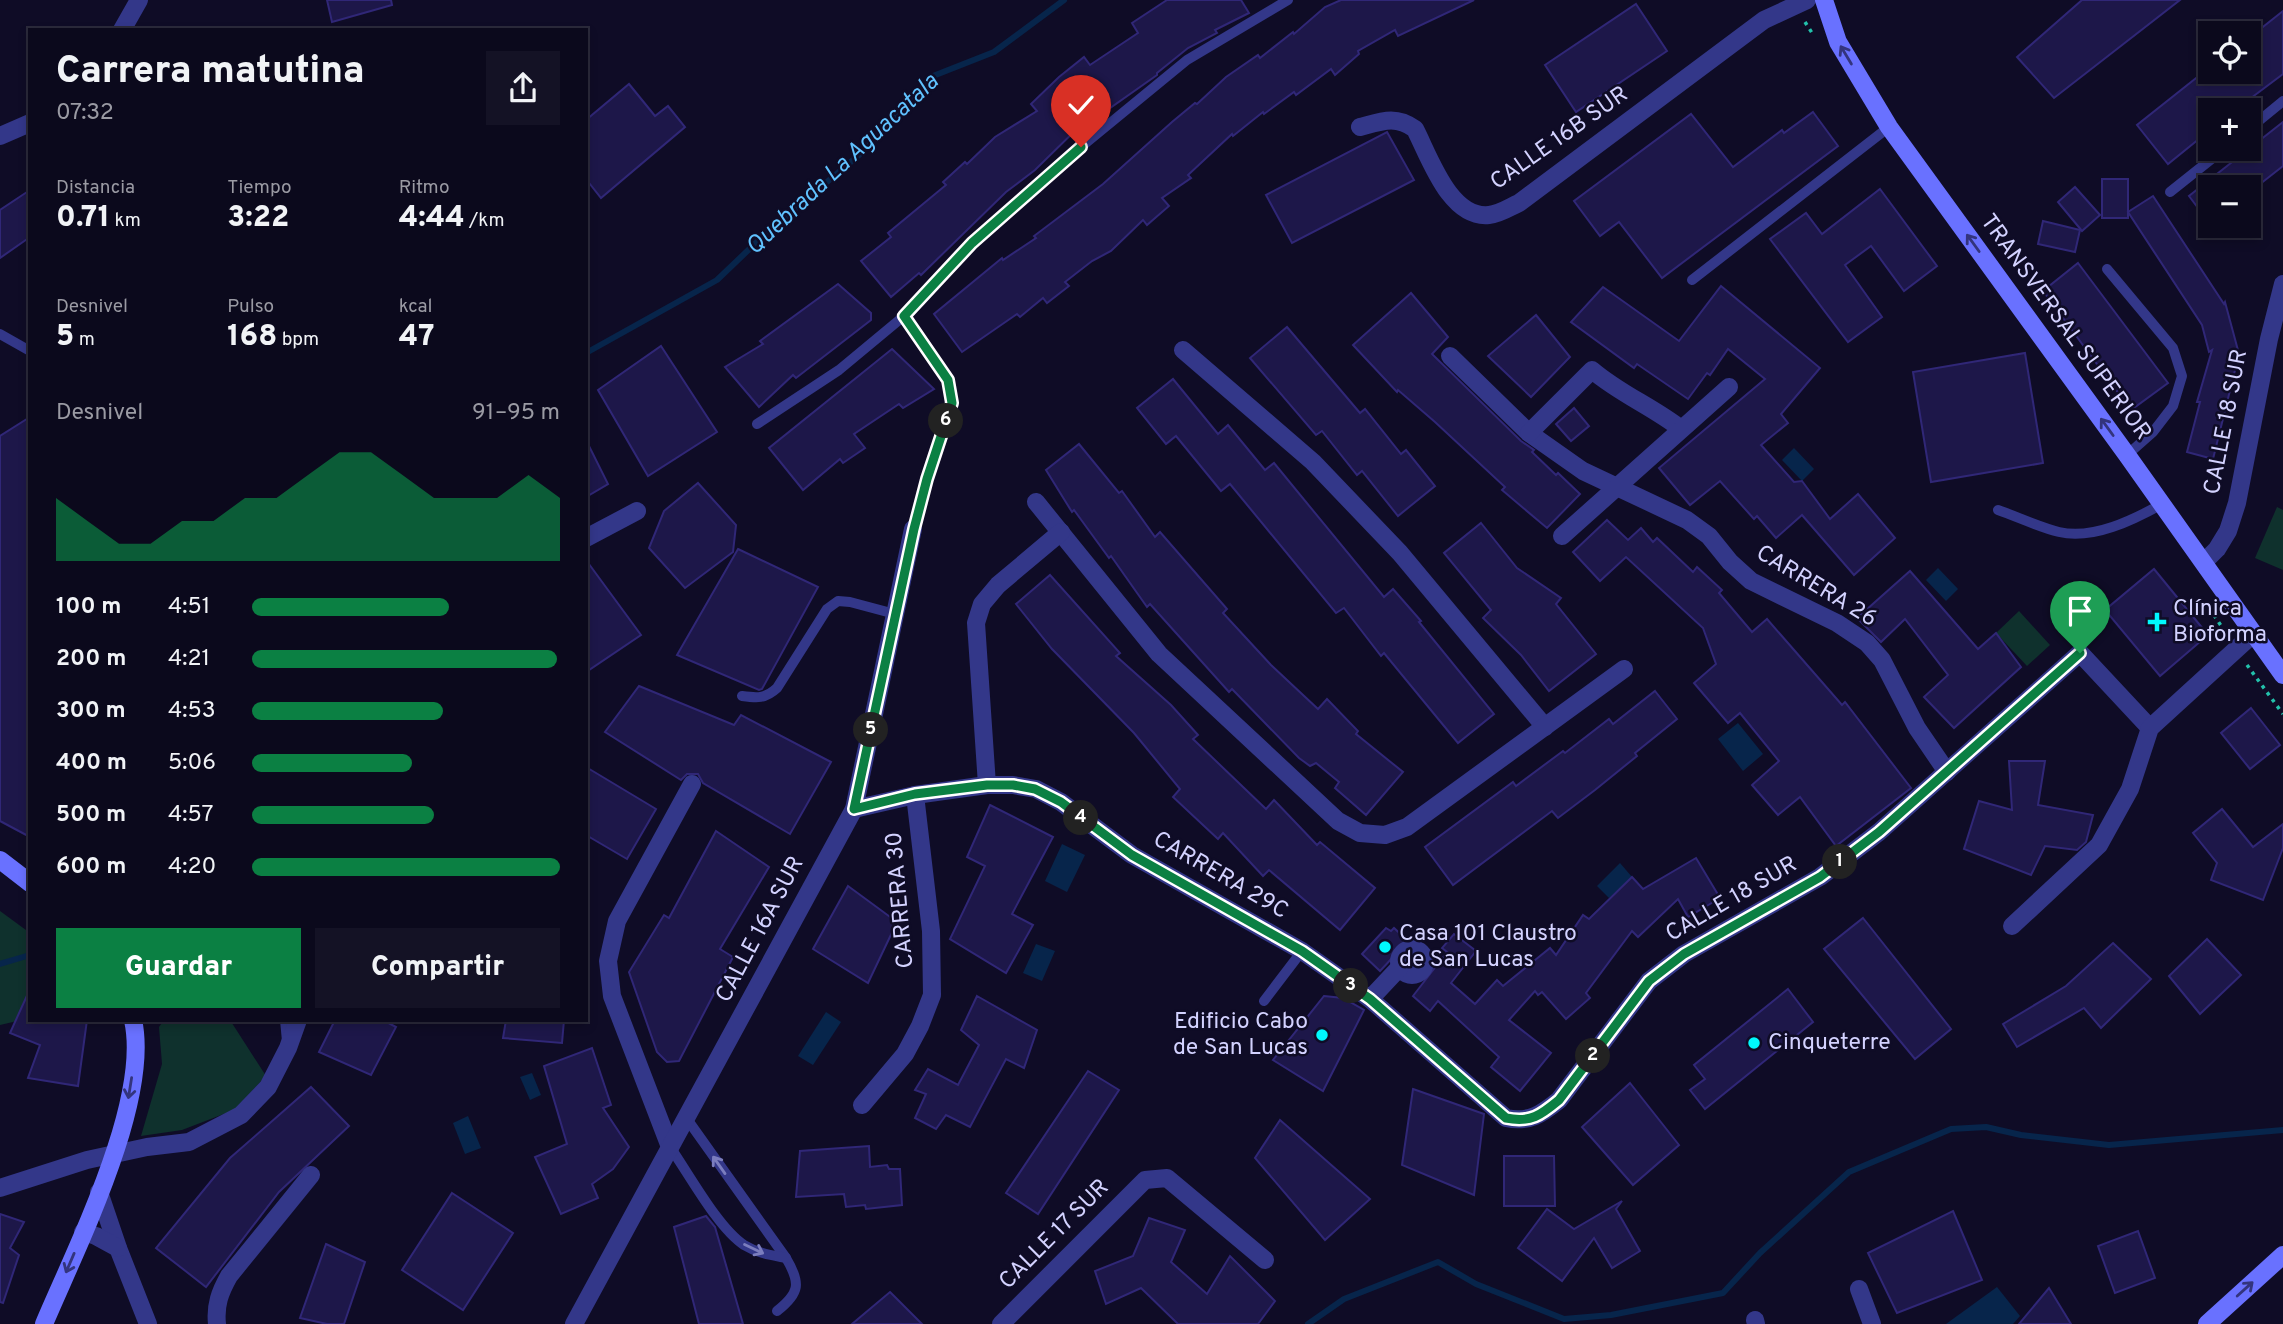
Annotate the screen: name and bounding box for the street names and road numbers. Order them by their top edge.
street label: CALLE 16B SUR [1485,81,1635,197]
street label: TRANSVERSAL SUPERIOR [1973,209,2157,447]
street label: CALLE 18 SUR [2199,347,2255,497]
street label: CARRERA 26 [1750,539,1882,635]
street label: CARRERA 29C [1147,826,1293,926]
street label: CARRERA 30 [881,830,921,970]
street label: CALLE 18 SUR [1661,851,1803,949]
street label: CALLE 16A SUR [710,852,812,1008]
street label: CALLE 17 SUR [994,1174,1116,1296]

